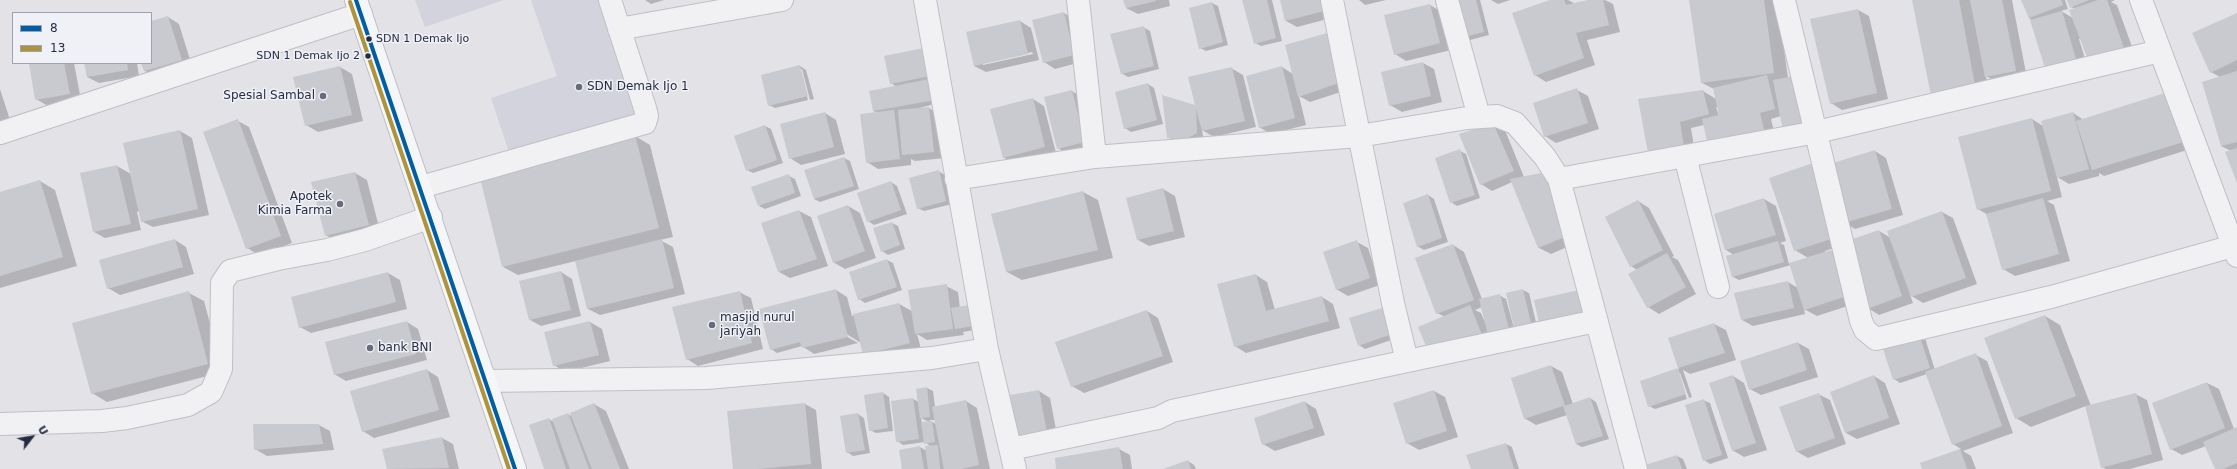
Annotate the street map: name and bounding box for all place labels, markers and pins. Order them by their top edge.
place label: SDN 1 Demak Ijo [376,32,469,46]
marker: SDN 1 Demak Ijo [364,34,374,44]
place label: SDN 1 Demak Ijo 2 [256,49,360,63]
marker: SDN 1 Demak Ijo 2 [363,51,373,61]
place label: SDN Demak Ijo 1 [587,80,689,94]
marker: SDN Demak Ijo 1 [574,82,584,92]
place label: Spesial Sambal [223,89,315,103]
marker: Spesial Sambal [318,91,328,101]
place label: Apotek Kimia Farma [258,190,332,218]
marker: Apotek Kimia Farma [335,199,345,209]
place label: masjid nurul jariyah [720,311,794,339]
marker: masjid nurul jariyah [707,320,717,330]
place label: bank BNI [378,341,432,355]
marker: bank BNI [365,343,375,353]

